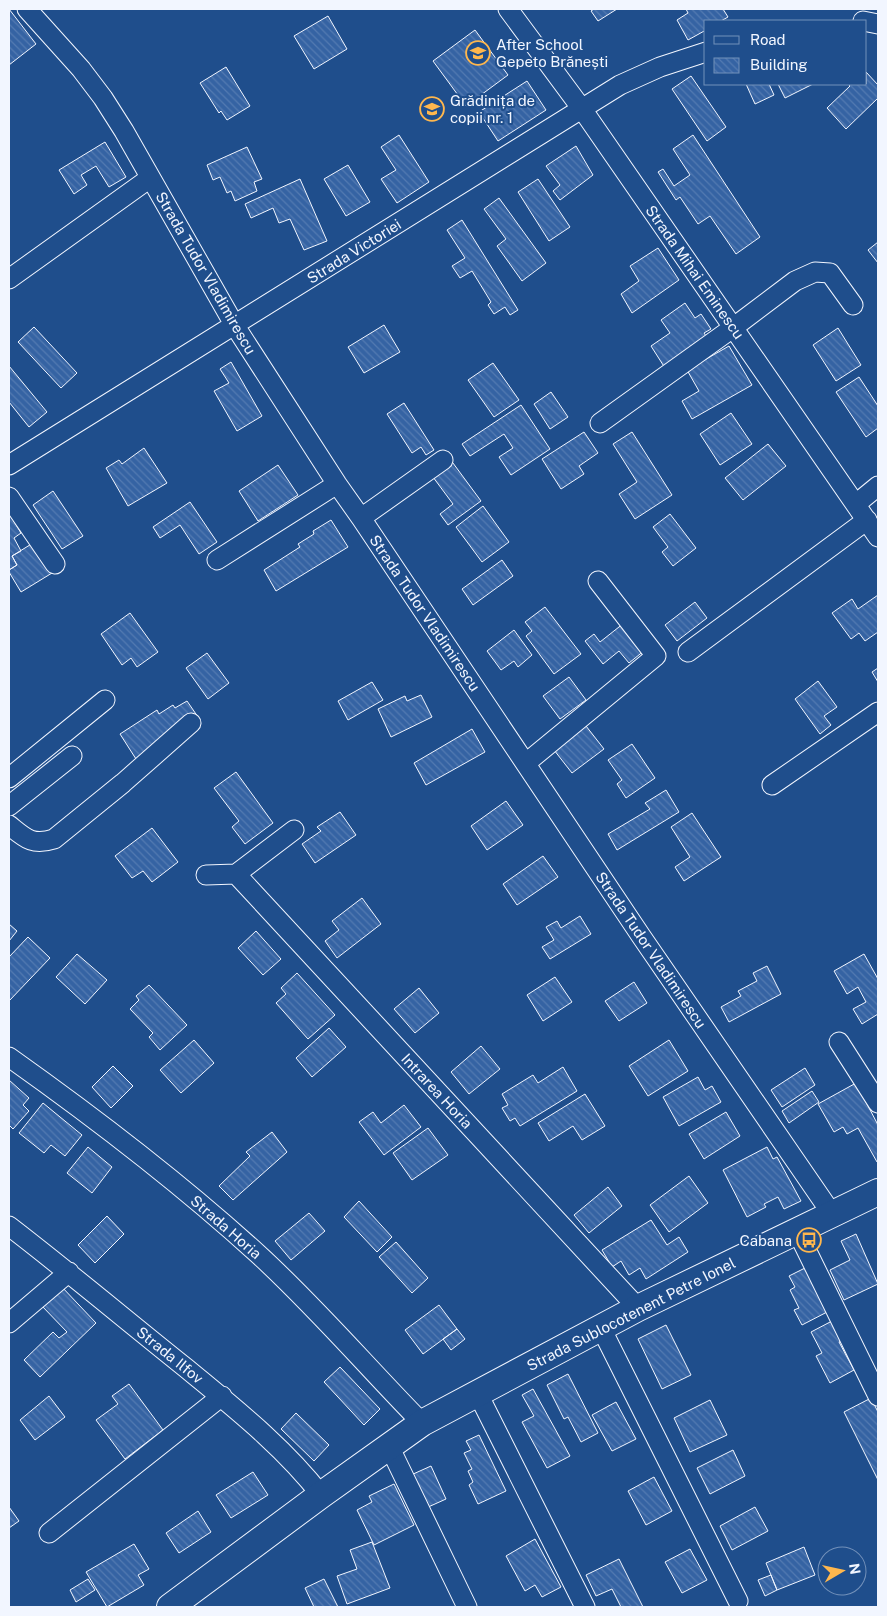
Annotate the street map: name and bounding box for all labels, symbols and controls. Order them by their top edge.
legend [704,20,867,85]
text: Road [750,31,786,48]
place label: After School Gepeto Brănești [496,36,608,70]
school or university icon: After School Gepeto Brănești [465,40,491,66]
text: Building [750,56,808,73]
place label: Grădinița de copii nr. 1 [450,92,535,126]
school or university icon: Grădinița de copii nr. 1 [419,96,445,122]
street label: Strada Tudor Vladimirescu [152,189,260,357]
street label: Strada Mihai Eminescu [642,202,748,342]
street label: Strada Victoriei [304,215,404,287]
street label: Strada Tudor Vladimirescu [366,532,484,694]
street label: Strada Tudor Vladimirescu [592,869,710,1031]
street label: Intrarea Horia [398,1050,476,1132]
street label: Strada Horia [187,1192,265,1262]
bus stop icon: Cabana [796,1227,822,1253]
place label: Cabana [739,1232,792,1249]
street label: Strada Sublocotenent Petre Ionel [524,1254,738,1374]
street label: Strada Ilfov [133,1323,207,1387]
north arrow [817,1546,867,1596]
text: N [846,1562,864,1576]

